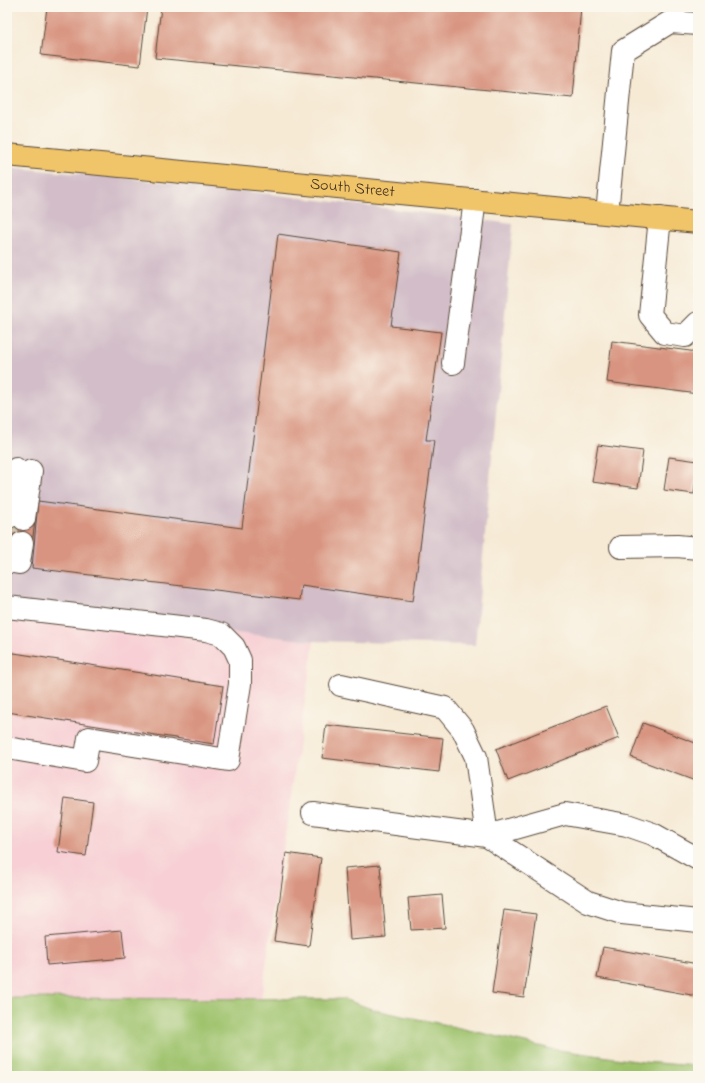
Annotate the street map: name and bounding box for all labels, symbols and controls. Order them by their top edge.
street label: South Street [309,172,397,205]

